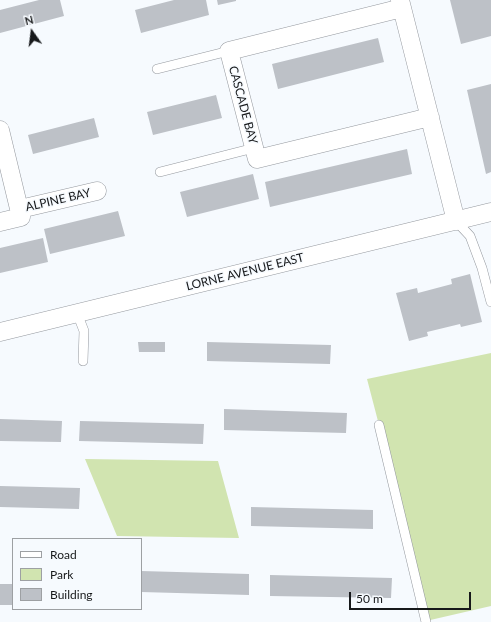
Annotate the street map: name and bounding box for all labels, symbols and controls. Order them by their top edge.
north arrow [12,12,52,52]
text: N [23,13,35,27]
street label: CASCADE BAY [226,64,260,146]
street label: ALPINE BAY [24,186,92,214]
street label: LORNE AVENUE EAST [184,250,306,294]
legend [12,538,142,610]
text: Road [50,547,77,562]
text: Park [50,567,73,582]
scale bar [351,584,473,610]
text: Building [50,587,93,602]
text: 50 m [356,591,383,606]

